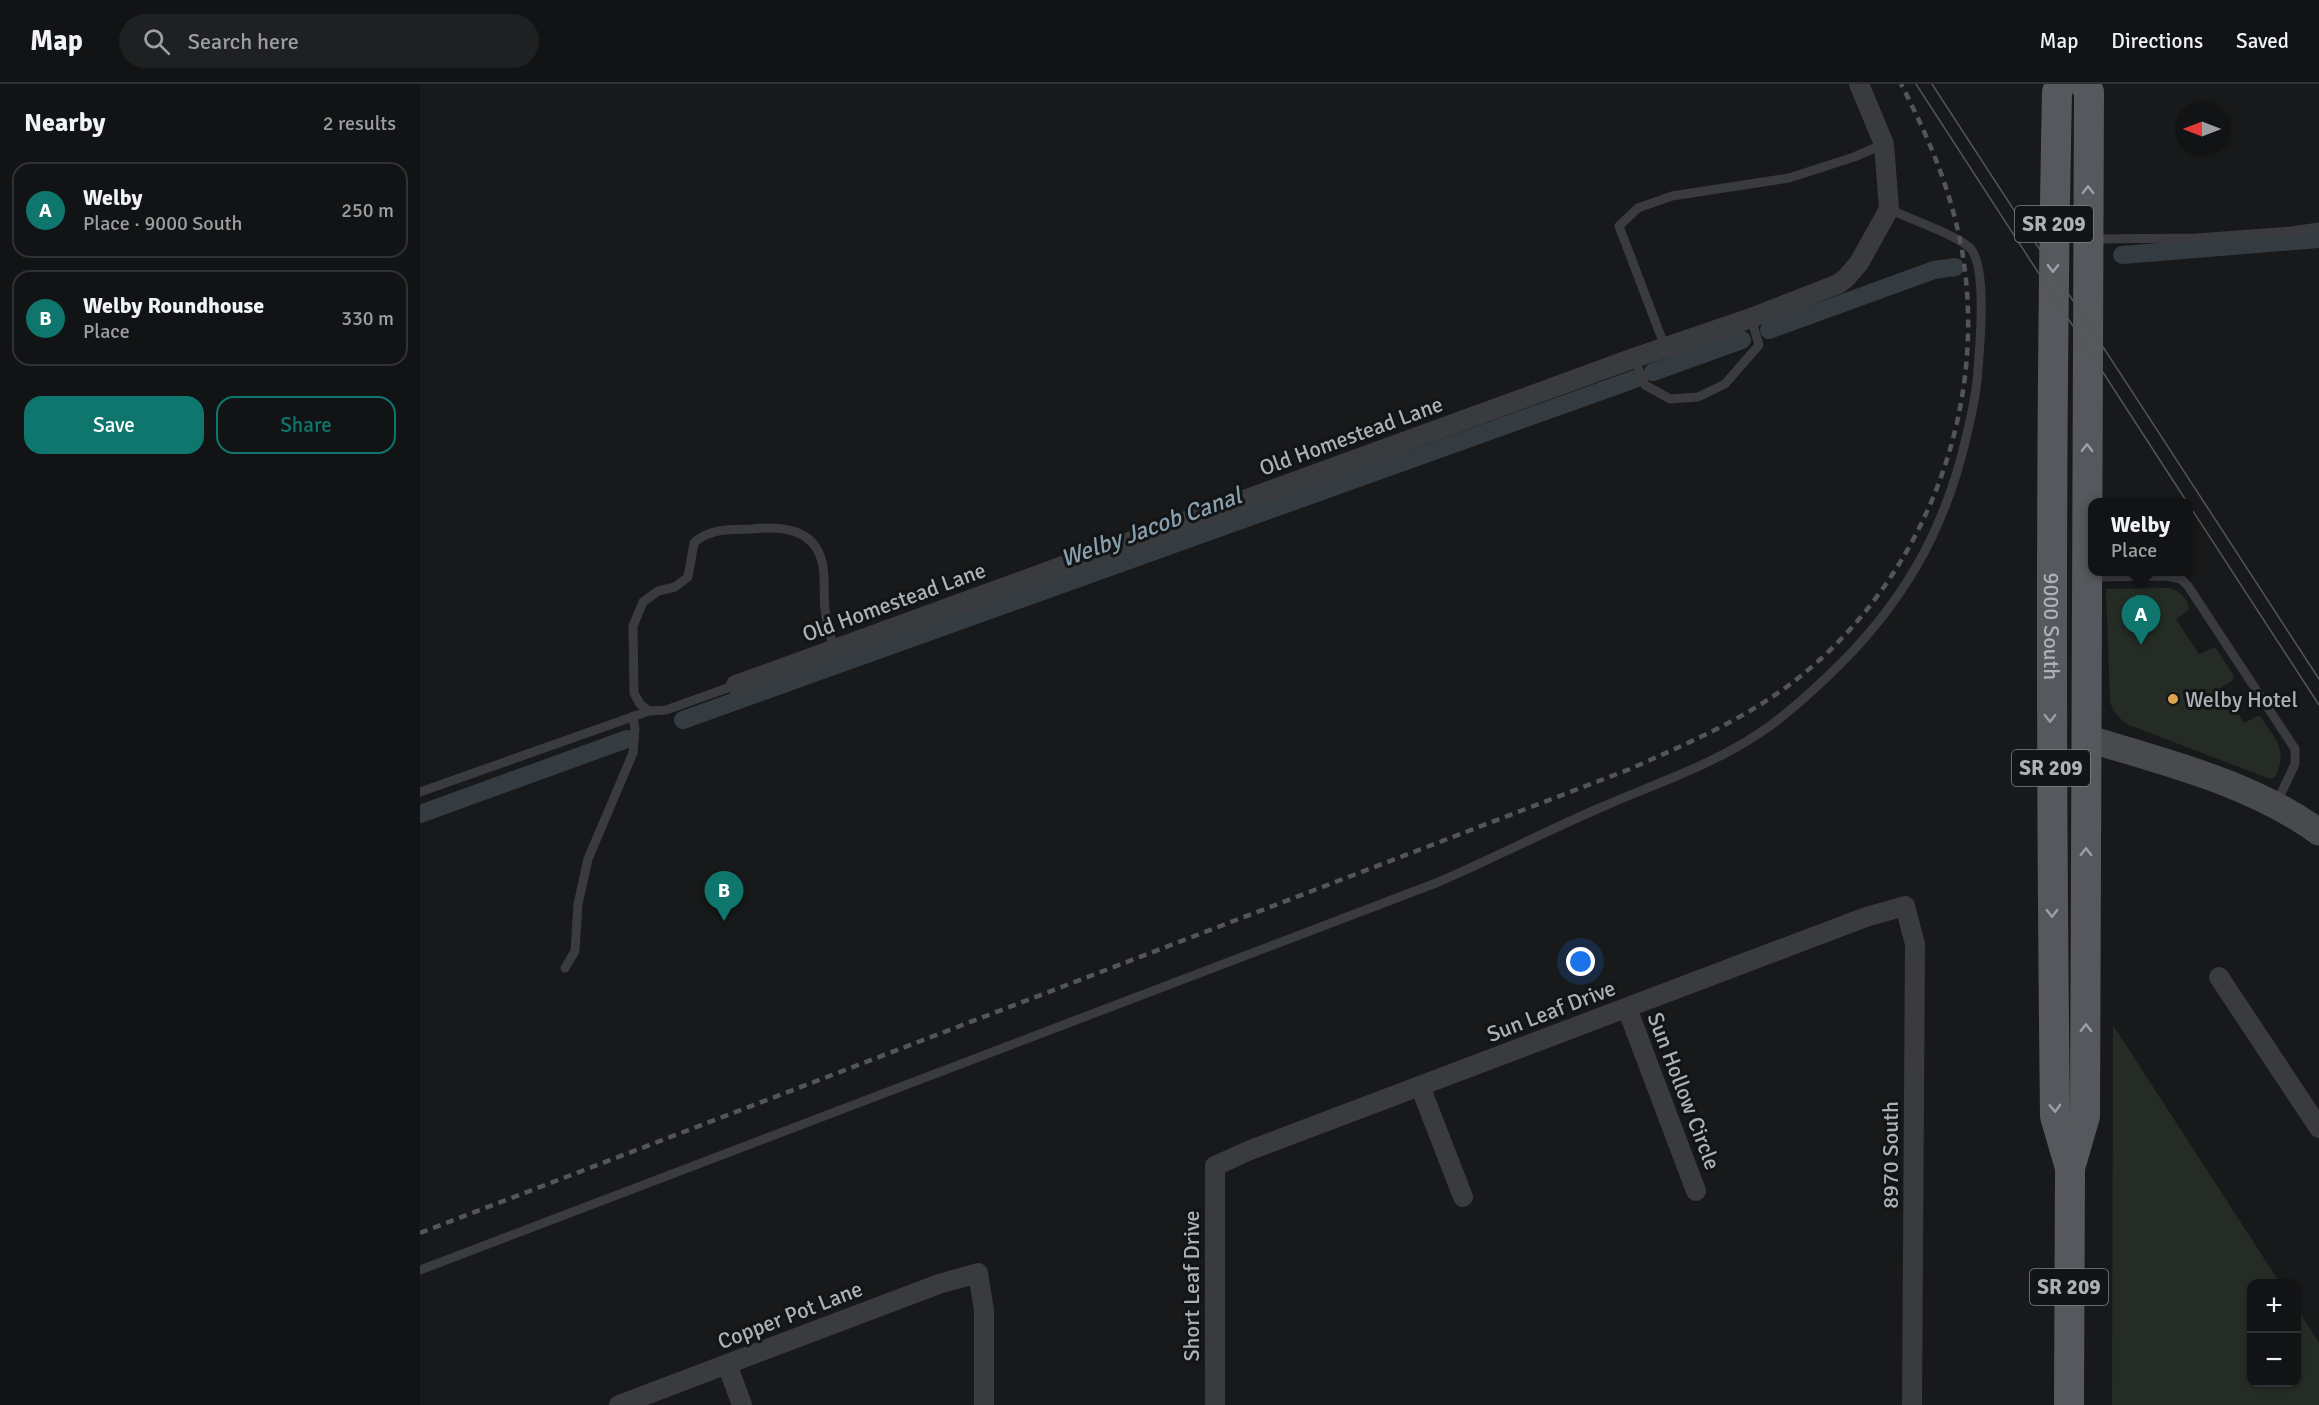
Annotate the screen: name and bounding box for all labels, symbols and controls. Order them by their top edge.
search box [119,14,539,68]
text: Map [30,24,83,58]
icon: search [140,25,173,58]
text: Search here [188,28,299,55]
text: Map [2040,28,2078,54]
text: Directions [2111,28,2203,54]
text: Saved [2236,28,2289,54]
north arrow [2175,102,2229,156]
text: Nearby [24,107,105,139]
text: 2 results [323,111,396,136]
text: Welby [83,184,143,211]
one-way arrow [2082,186,2094,195]
text: A [39,198,52,223]
text: 250 m [341,198,394,223]
road number: SR 209 [2015,206,2093,242]
text: Place · 9000 South [83,211,242,236]
one-way arrow [2047,263,2059,272]
text: Welby Roundhouse [83,292,264,319]
text: B [39,306,52,331]
text: 330 m [341,306,394,331]
text: Place [83,319,130,344]
street label: Old Homestead Lane [1256,390,1446,482]
button: Save [24,396,204,454]
button: Share [216,396,396,454]
one-way arrow [2081,444,2093,453]
water label: Welby Jacob Canal [1056,480,1247,574]
popup [2088,498,2193,576]
text: Welby [2111,511,2170,538]
text: Place [2111,538,2157,563]
street label: Old Homestead Lane [799,556,989,648]
street label: 9000 South [2038,572,2065,680]
pin: A [2122,596,2160,645]
place label: Welby Hotel [2185,686,2298,713]
marker: Welby Hotel [2166,692,2180,706]
one-way arrow [2044,713,2056,722]
road number: SR 209 [2012,750,2090,786]
one-way arrow [2080,848,2092,857]
pin: B [704,872,744,921]
one-way arrow [2046,908,2058,917]
your location [1566,947,1595,976]
street label: Sun Leaf Drive [1483,974,1619,1048]
street label: Sun Hollow Circle [1642,1009,1726,1173]
one-way arrow [2080,1024,2092,1033]
street label: 8970 South [1877,1101,1904,1209]
one-way arrow [2048,1103,2061,1112]
street label: Short Leaf Drive [1178,1210,1205,1362]
road number: SR 209 [2030,1269,2108,1305]
street label: Copper Pot Lane [714,1275,866,1355]
map controls [2247,1279,2301,1387]
button: + [2247,1279,2301,1333]
button: − [2247,1333,2301,1387]

